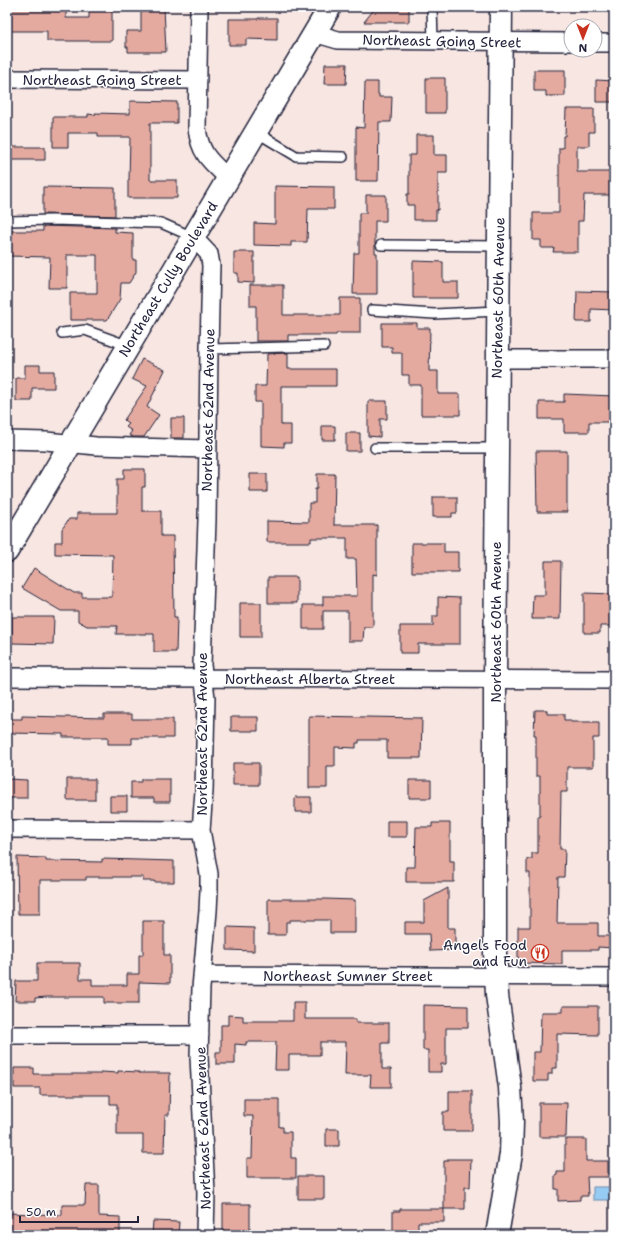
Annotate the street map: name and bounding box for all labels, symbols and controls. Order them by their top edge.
north arrow [563,18,603,58]
street label: Northeast Going Street [362,31,522,51]
text: N [578,40,587,55]
street label: Northeast Going Street [22,71,182,89]
street label: Northeast Cully Boulevard [114,198,222,360]
street label: Northeast 60th Avenue [488,217,508,379]
street label: Northeast 62nd Avenue [198,328,218,492]
street label: Northeast 60th Avenue [487,541,505,703]
street label: Northeast 62nd Avenue [193,652,211,816]
street label: Northeast Alberta Street [225,670,395,688]
place label: Angels Food and Fun [443,936,527,970]
restaurant icon: Angels Food and Fun [530,943,550,963]
street label: Northeast Sumner Street [263,967,433,985]
street label: Northeast 62nd Avenue [191,1046,215,1210]
scale bar [20,1198,138,1224]
text: 50 m [26,1204,56,1220]

